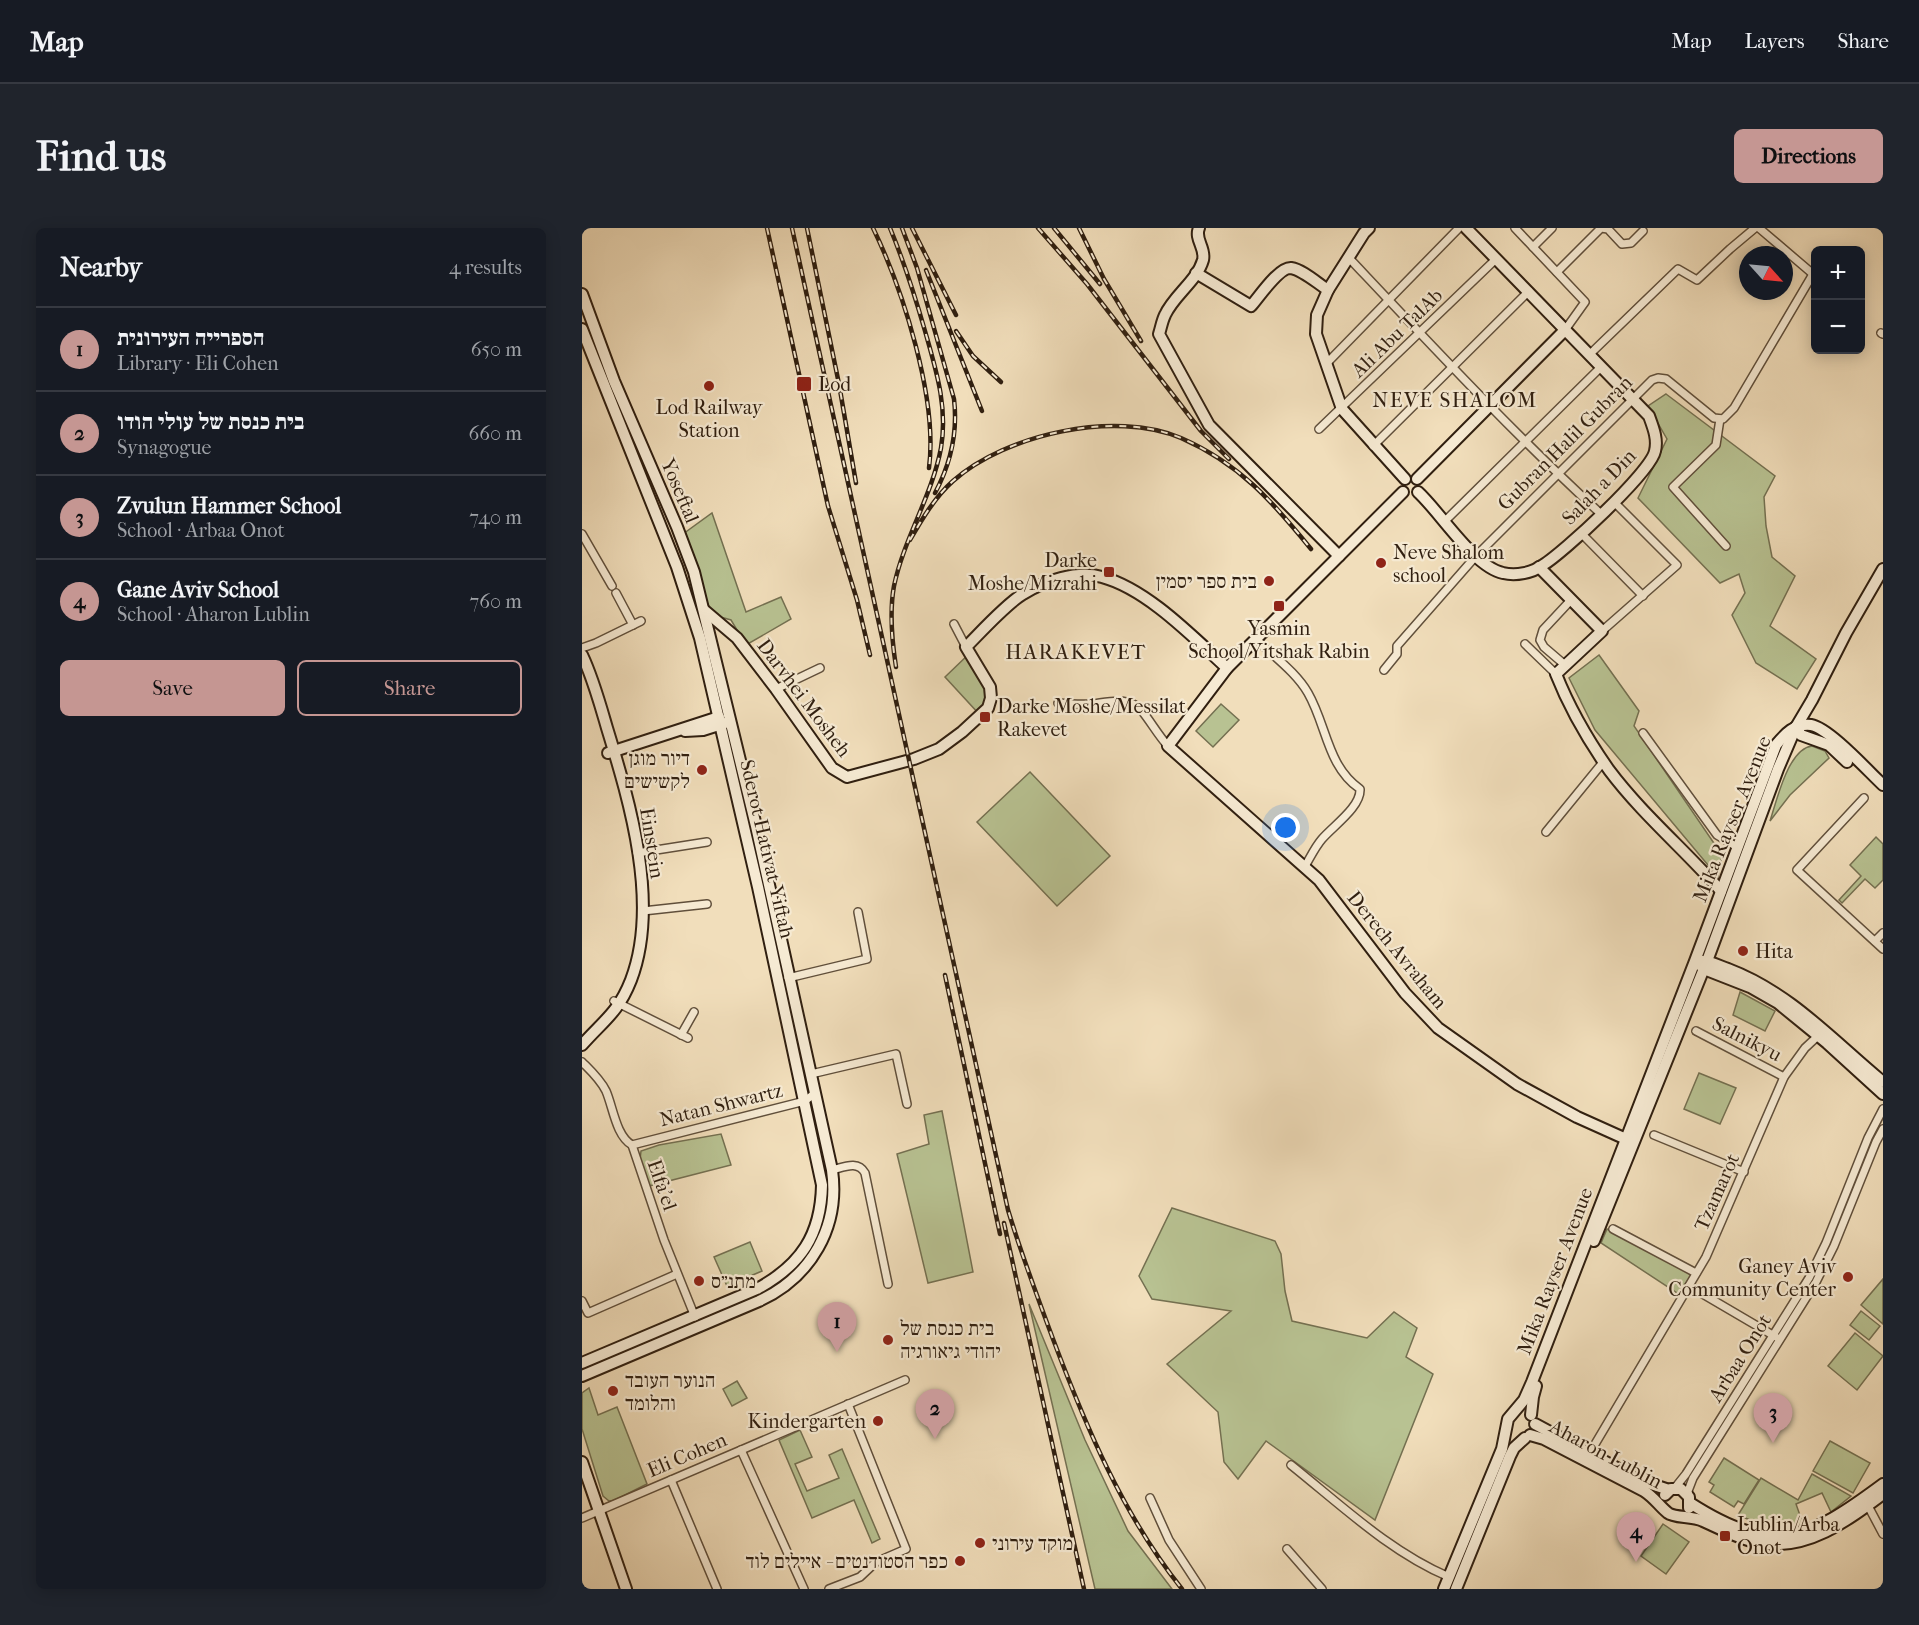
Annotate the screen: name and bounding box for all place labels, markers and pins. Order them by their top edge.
place label: Lod [818,373,852,396]
marker: Lod [795,375,813,393]
marker: Lod Railway Station [702,379,716,393]
place label: Lod Railway Station [655,396,764,442]
place label: Neve Shalom school [1393,541,1505,587]
place label: Darke Moshe/Mizrahi [968,549,1097,595]
marker: Neve Shalom school [1374,556,1388,570]
marker: Darke Moshe/Mizrahi [1102,565,1116,579]
place label: בית ספר יסמין [1156,570,1257,593]
marker: בית ספר יסמין [1262,574,1276,588]
marker: Yasmin School/Yitshak Rabin [1272,599,1286,613]
place label: Yasmin School/Yitshak Rabin [1188,617,1370,663]
place label: Darke Moshe/Messilat Rakevet [997,695,1186,741]
marker: Darke Moshe/Messilat Rakevet [978,710,992,724]
place label: דיור מוגן לקשישים [624,747,690,793]
marker: דיור מוגן לקשישים [695,763,709,777]
place label: Hita [1755,940,1794,963]
marker: Hita [1736,944,1750,958]
place label: Ganey Aviv Community Center [1668,1255,1837,1301]
place label: מתנ״ס [711,1270,756,1293]
marker: Ganey Aviv Community Center [1841,1270,1855,1284]
marker: מתנ״ס [692,1274,706,1288]
pin: 1 [818,1302,856,1352]
place label: בית כנסת של יהודי גיאורגיה [900,1317,1001,1363]
marker: בית כנסת של יהודי גיאורגיה [881,1333,895,1347]
place label: הנוער העובד והלומד [625,1369,715,1415]
marker: הנוער העובד והלומד [606,1384,620,1398]
pin: 2 [916,1390,954,1439]
pin: 3 [1754,1394,1792,1443]
place label: Kindergarten [748,1410,866,1433]
marker: Kindergarten [871,1414,885,1428]
pin: 4 [1616,1512,1656,1562]
place label: Lublin/Arba Onot [1737,1513,1840,1559]
marker: Lublin/Arba Onot [1718,1529,1732,1543]
place label: מוקד עירוני [992,1532,1073,1555]
marker: מוקד עירוני [973,1536,987,1550]
place label: כפר הסטודנטים - איילים לוד [746,1550,948,1573]
marker: כפר הסטודנטים - איילים לוד [953,1554,967,1568]

